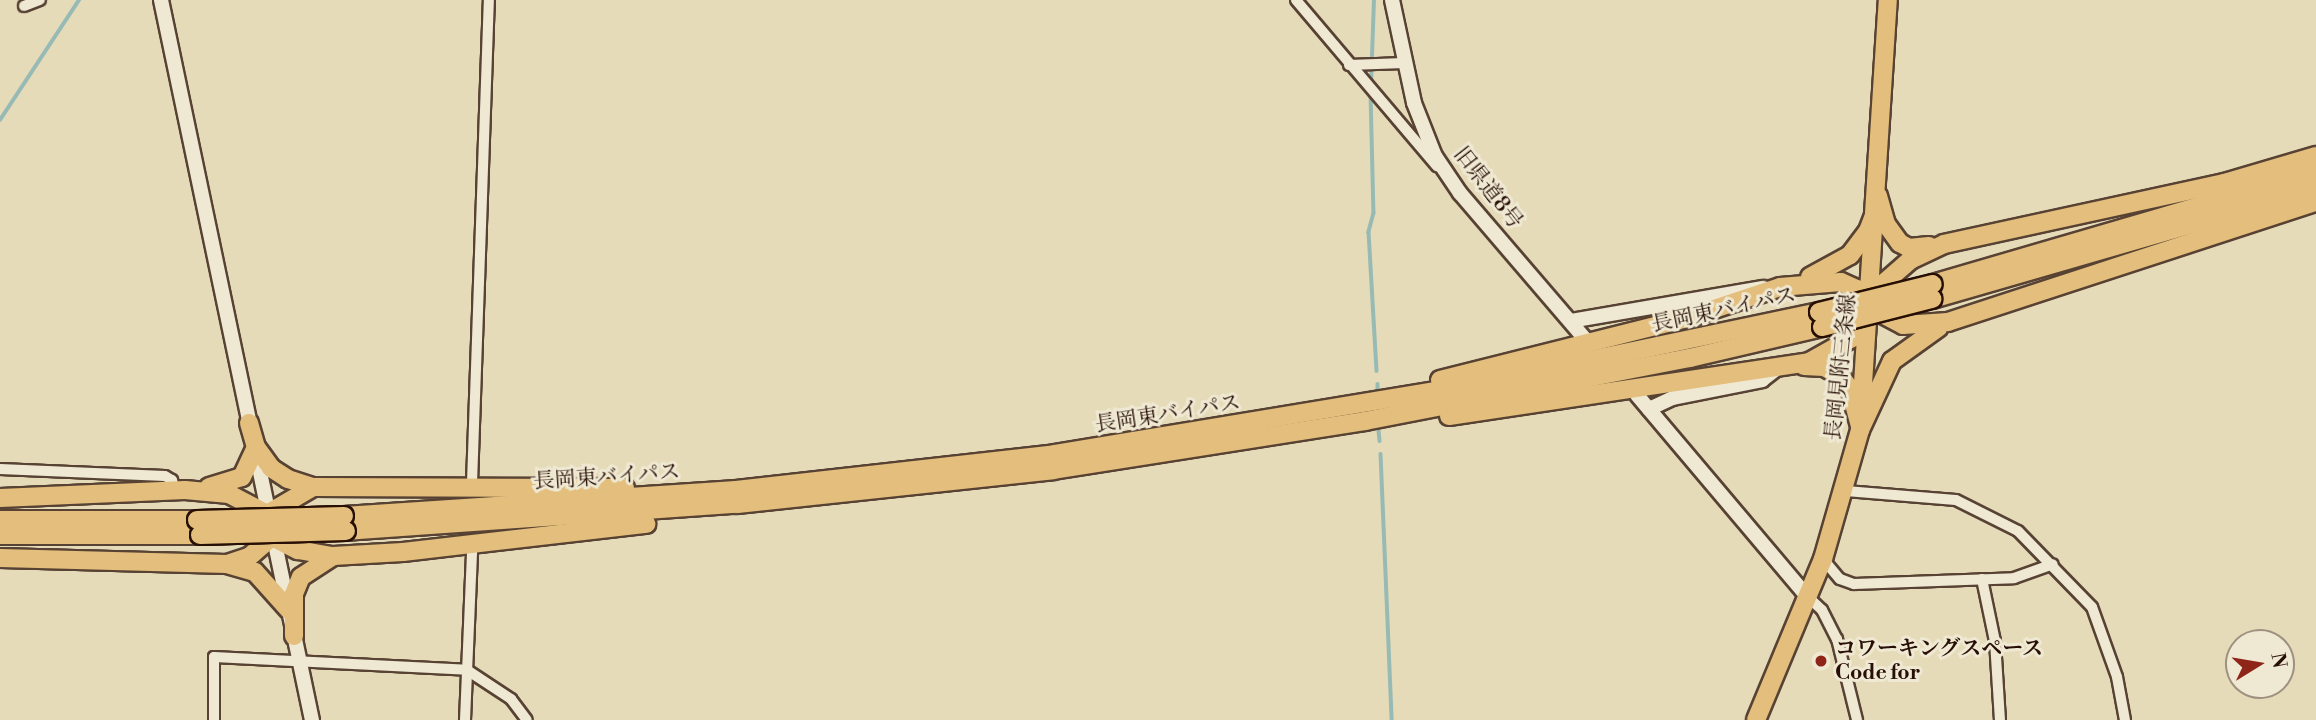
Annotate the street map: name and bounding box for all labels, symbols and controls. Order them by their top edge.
street label: 旧県道8号 [1448,142,1528,234]
street label: 長岡東バイパス [1649,282,1799,338]
street label: 長岡見附三条線 [1821,293,1861,441]
street label: 長岡東バイパス [1093,390,1243,438]
street label: 長岡東バイパス [533,459,681,495]
north arrow [2225,629,2295,699]
place label: コワーキングスペース Code for [1835,636,2045,686]
text: N [2265,651,2292,670]
marker: コワーキングスペース Code for [1813,653,1829,669]

